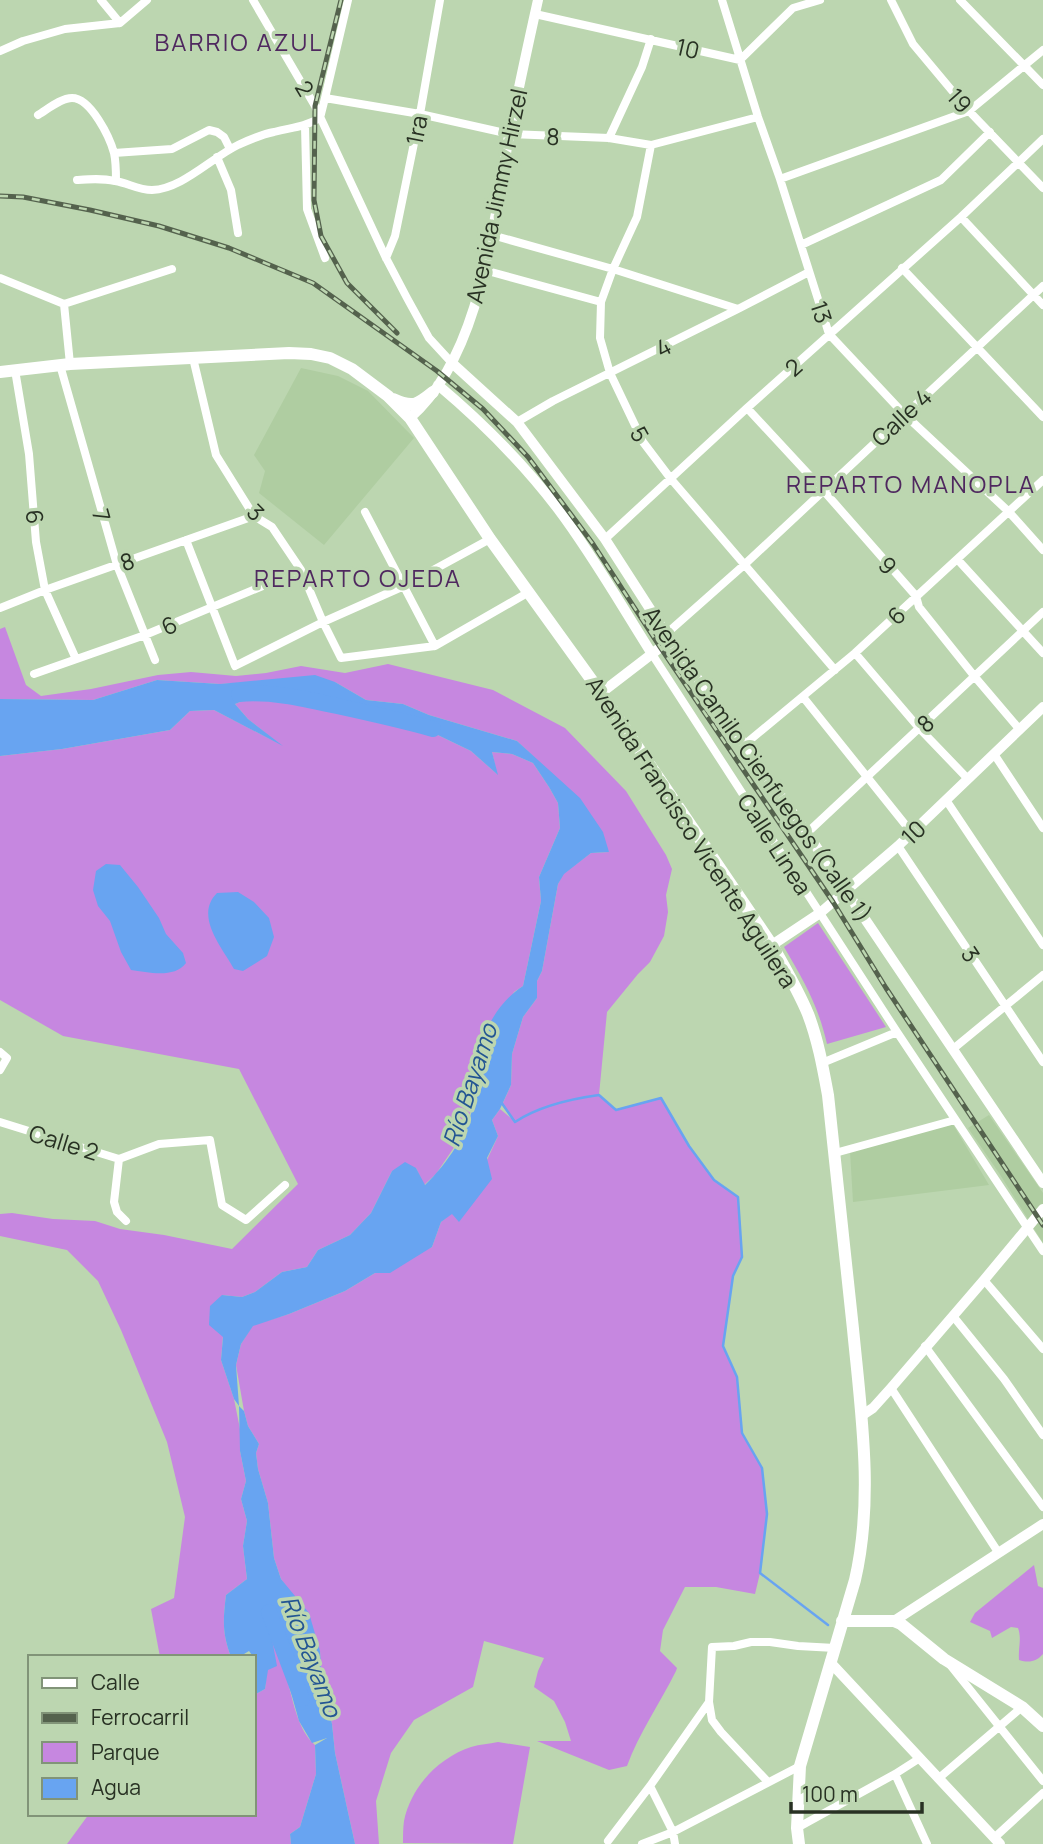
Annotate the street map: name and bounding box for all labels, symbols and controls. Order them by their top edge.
district label: BARRIO AZUL [155,25,324,58]
street label: 10 [673,30,703,66]
street label: 2 [288,74,322,102]
street label: 19 [940,81,980,119]
street label: Avenida Jimmy Hirzel [458,86,534,306]
street label: 1ra [397,112,435,148]
street label: 8 [546,120,560,152]
street label: 13 [803,297,841,327]
street label: 4 [650,330,676,364]
street label: 2 [777,351,809,383]
street label: Calle 4 [864,381,938,453]
street label: 5 [623,420,657,448]
district label: REPARTO MANOPLA [786,467,1036,500]
street label: 3 [240,496,272,528]
street label: 7 [85,505,119,525]
street label: 9 [17,508,51,526]
street label: 8 [115,544,139,578]
street label: 9 [871,549,905,581]
district label: REPARTO OJEDA [254,561,462,594]
street label: 6 [880,598,912,632]
street label: Avenida Camilo Cienfuegos (Calle 1) [636,600,880,928]
street label: 6 [156,607,182,643]
street label: Avenida Francisco Vicente Aguilera [579,670,805,994]
street label: 8 [909,707,941,739]
street label: Calle Linea [730,787,820,901]
street label: 10 [894,813,932,851]
street label: 3 [954,940,988,968]
water label: Río Bayamo [434,1018,505,1151]
street label: Calle 2 [25,1116,103,1168]
water label: Río Bayamo [274,1591,351,1723]
legend [28,1655,256,1816]
text: Calle [91,1668,140,1696]
text: Ferrocarril [91,1703,189,1731]
text: Parque [91,1738,160,1766]
scale bar [791,1770,922,1814]
text: Agua [91,1773,141,1801]
text: 100 m [802,1780,858,1808]

